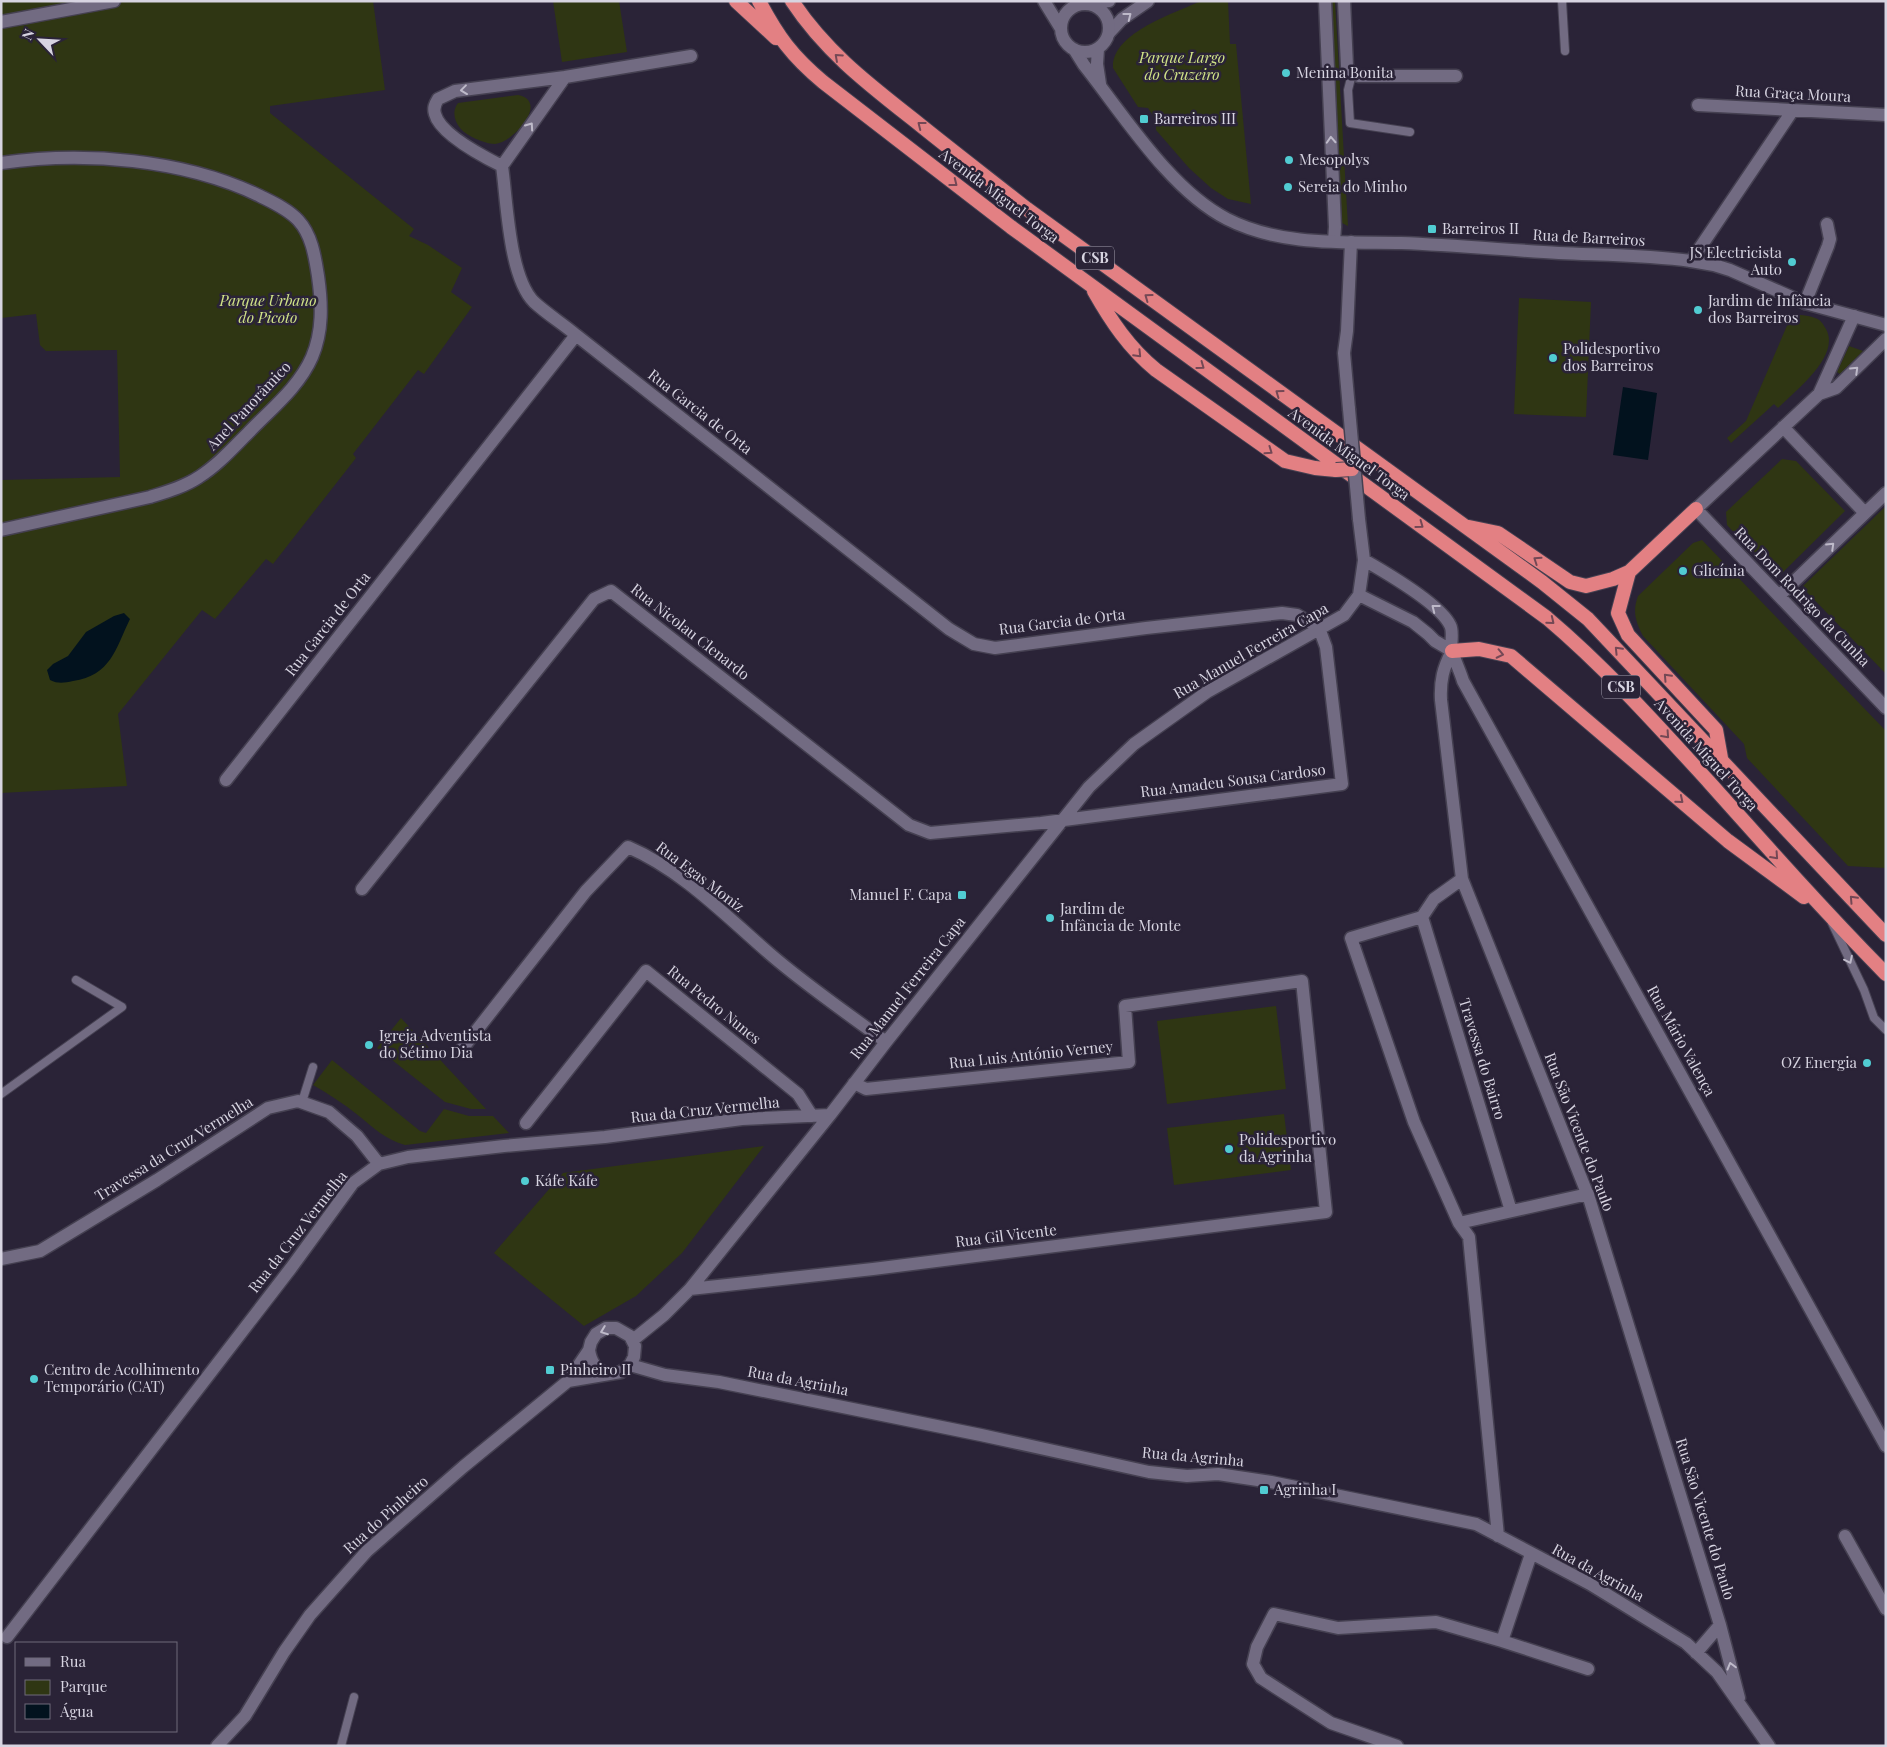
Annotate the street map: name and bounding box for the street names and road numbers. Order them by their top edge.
street label: Rua Graça Moura [1734,80,1852,106]
street label: Avenida Miguel Torga [935,143,1064,247]
street label: Rua de Barreiros [1532,224,1646,250]
road number: CSB [1076,247,1114,270]
street label: Anel Panorâmico [201,357,295,455]
street label: Rua Garcia de Orta [644,364,757,459]
street label: Avenida Miguel Torga [1284,402,1415,504]
street label: Rua Dom Rodrigo da Cunha [1731,522,1875,671]
street label: Rua Garcia de Orta [280,567,375,680]
street label: Rua Nicolau Clenardo [627,579,754,684]
street label: Rua Manuel Ferreira Capa [1169,597,1332,703]
street label: Rua Garcia de Orta [998,603,1127,639]
road number: CSB [1602,676,1640,699]
street label: Avenida Miguel Torga [1650,693,1763,815]
street label: Rua Amadeu Sousa Cardoso [1139,759,1327,801]
street label: Rua Egas Moniz [652,836,749,916]
street label: Rua Manuel Ferreira Capa [845,912,969,1063]
street label: Rua Pedro Nunes [664,960,766,1048]
street label: Rua Mário Valença [1643,981,1721,1100]
street label: Travessa do Bairro [1455,996,1511,1122]
street label: Rua Luis António Verney [948,1035,1114,1073]
street label: Rua São Vicente do Paulo [1540,1050,1619,1214]
street label: Travessa da Cruz Vermelha [91,1091,257,1205]
street label: Rua da Cruz Vermelha [629,1091,781,1127]
street label: Rua da Cruz Vermelha [243,1166,351,1296]
street label: Rua Gil Vicente [954,1219,1058,1251]
street label: Rua da Agrinha [746,1360,851,1400]
street label: Rua São Vicente do Paulo [1672,1435,1740,1602]
street label: Rua da Agrinha [1141,1442,1245,1470]
street label: Rua do Pinheiro [339,1471,432,1558]
street label: Rua da Agrinha [1549,1539,1649,1606]

